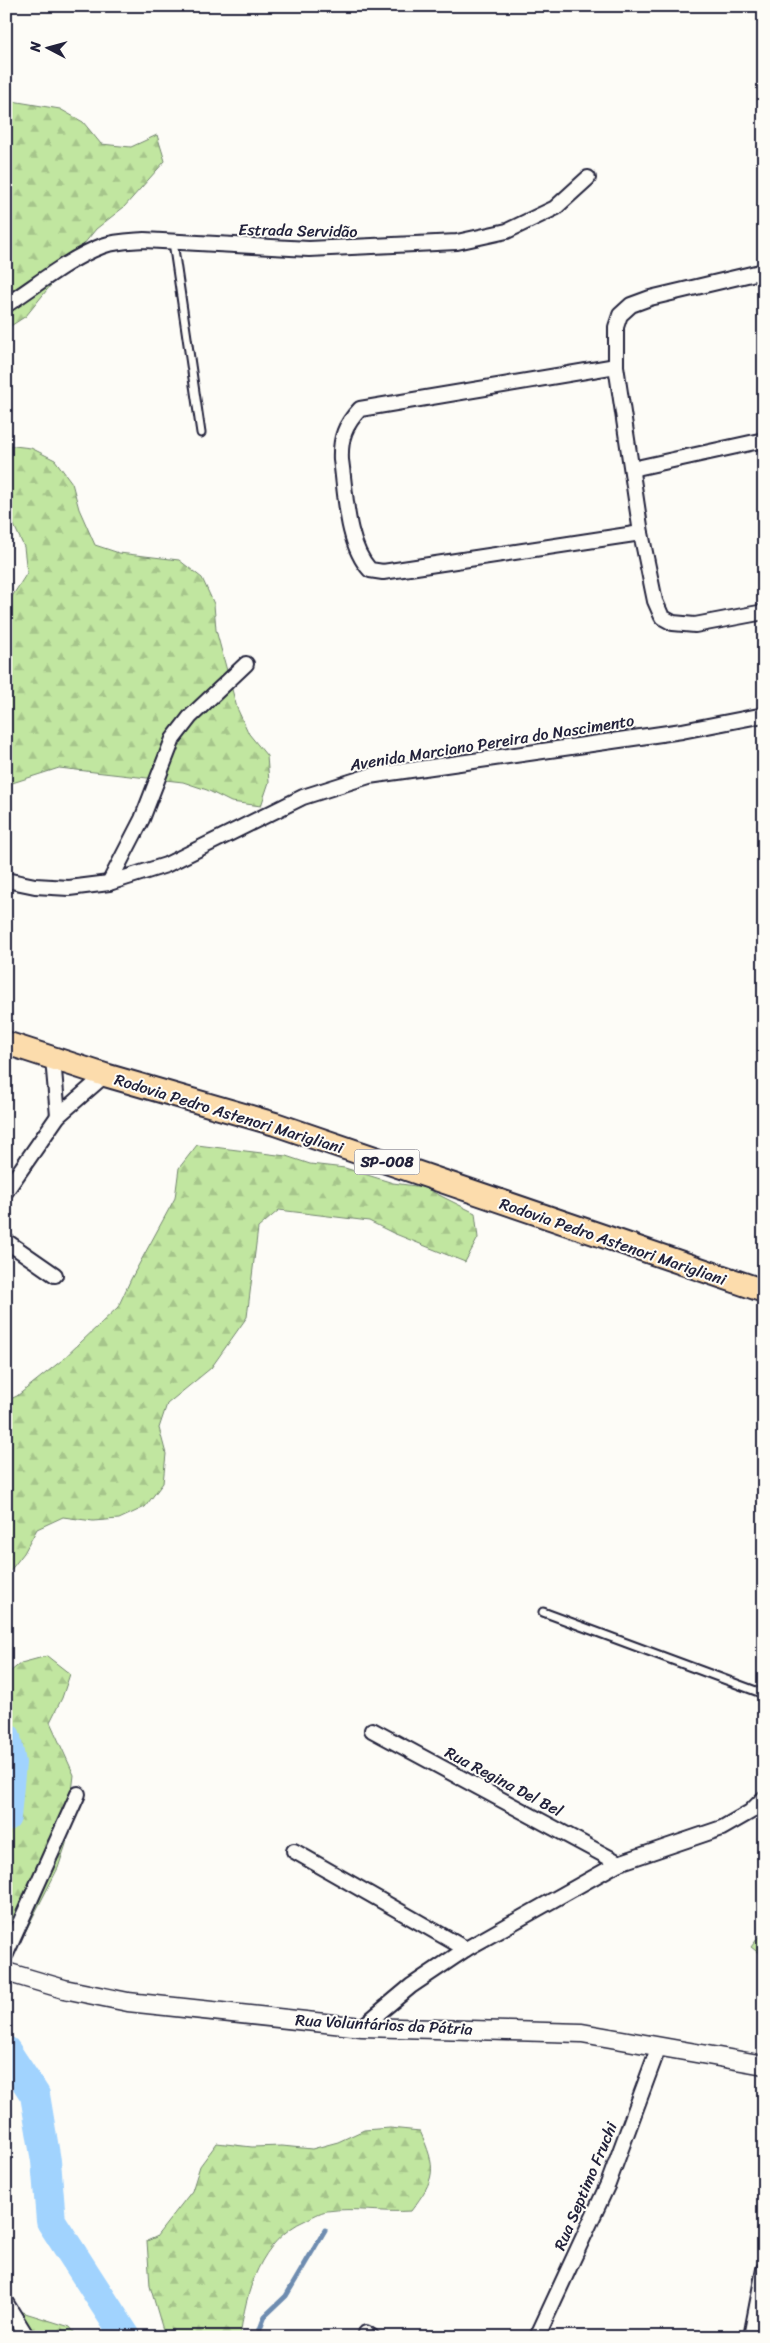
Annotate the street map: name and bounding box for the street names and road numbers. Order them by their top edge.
street label: Estrada Servidão [238,215,358,246]
street label: Avenida Marciano Pereira do Nascimento [347,706,636,779]
street label: Rodovia Pedro Astenori Marigliani [111,1065,348,1162]
road number: SP-008 [354,1150,420,1174]
street label: Rodovia Pedro Astenori Marigliani [496,1189,731,1294]
street label: Rua Regina Del Bel [439,1738,568,1825]
street label: Rua Voluntários da Pátria [295,2005,473,2044]
street label: Rua Septimo Fruchi [545,2117,626,2255]

